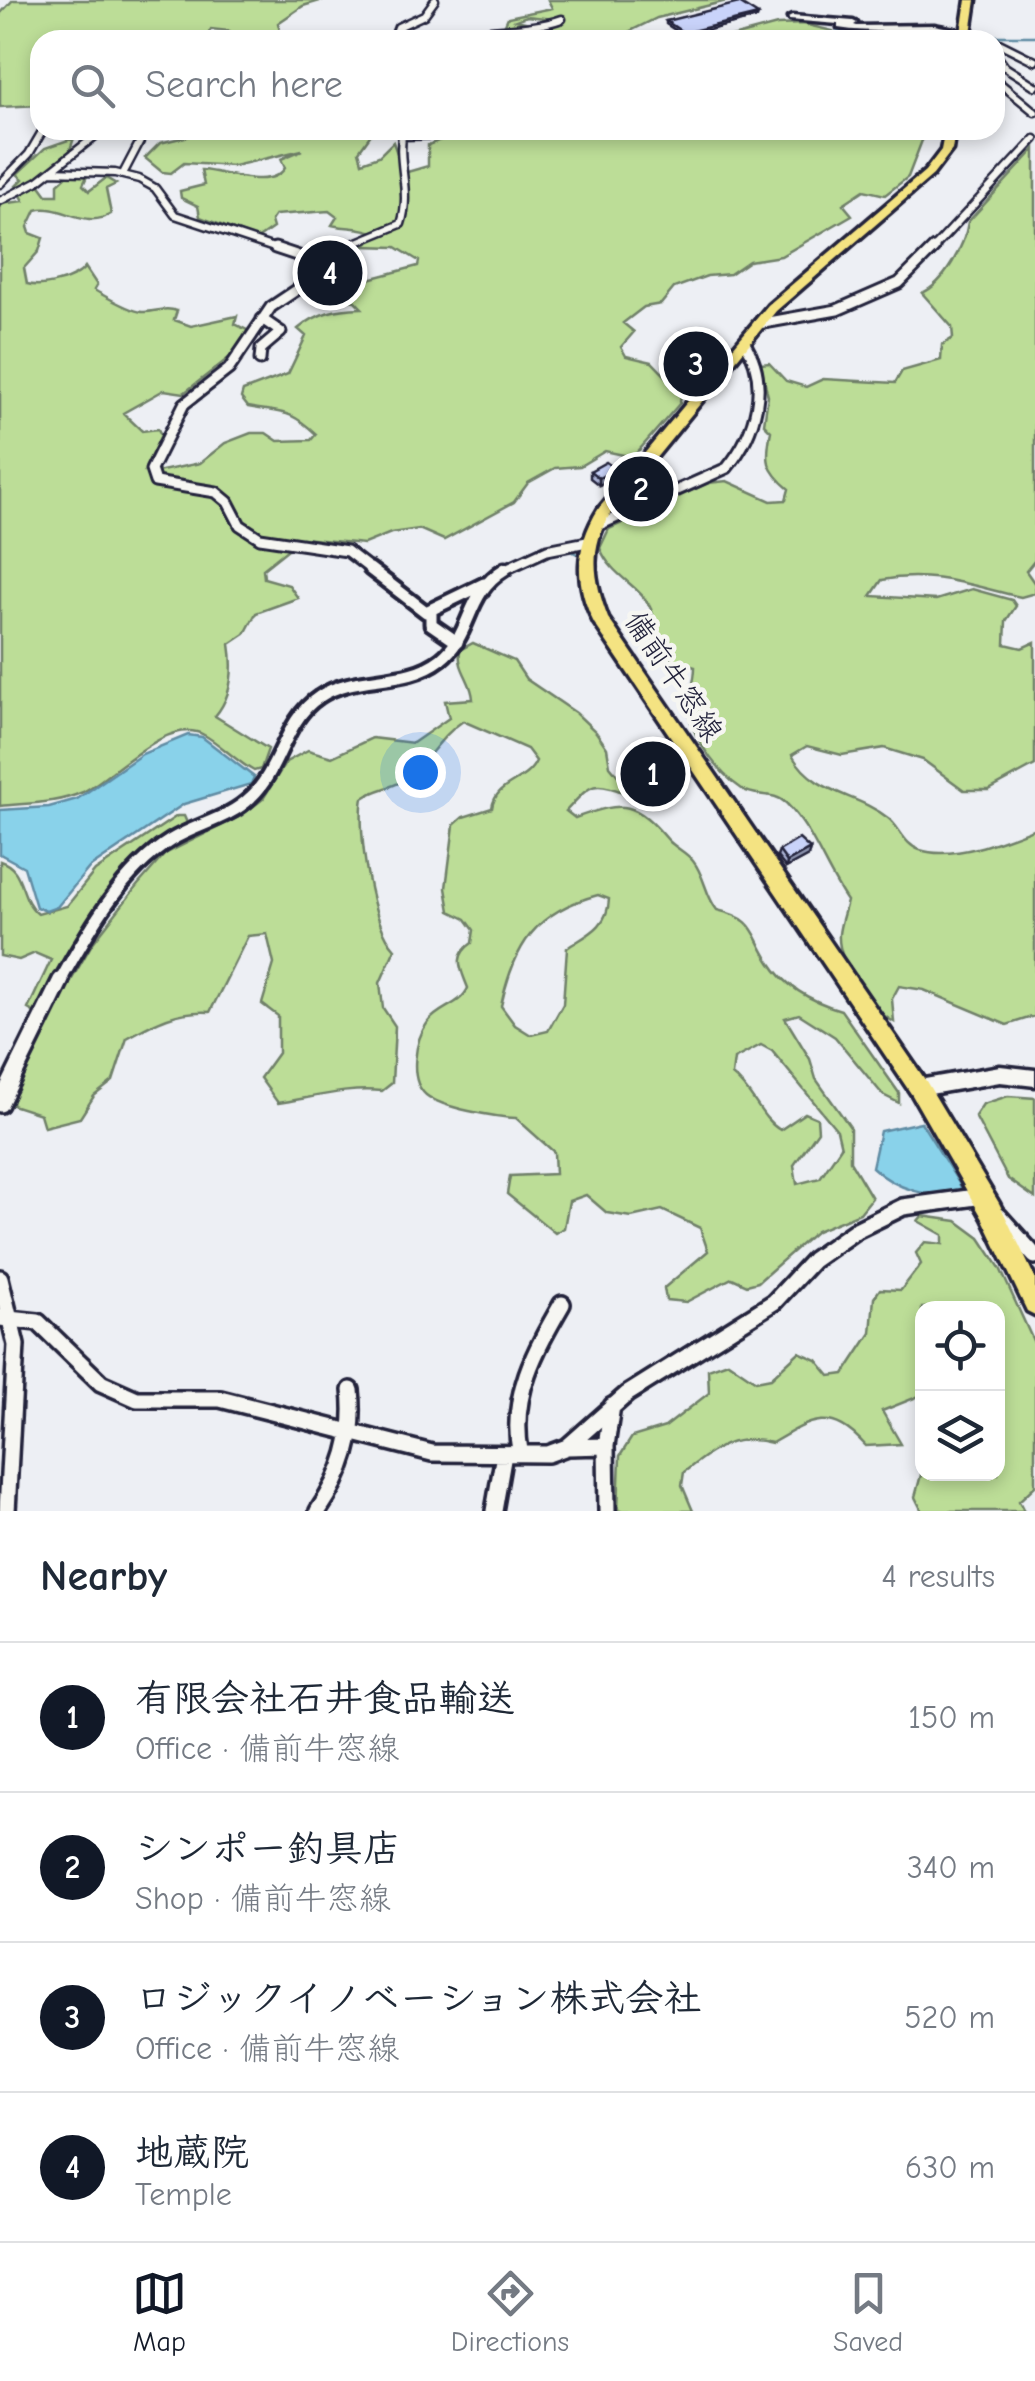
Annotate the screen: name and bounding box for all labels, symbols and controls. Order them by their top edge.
search box [30,30,1005,140]
icon: search [65,58,120,113]
text: Search here [145,63,343,107]
pin: 4 [298,236,362,310]
pin: 3 [664,326,728,402]
pin: 2 [608,452,674,526]
street label: 備前牛窓線 [617,604,730,748]
pin: 1 [620,736,686,812]
your location [395,747,446,798]
map controls [915,1301,1005,1481]
button: locate [915,1301,1005,1391]
button: layers [915,1391,1005,1481]
text: Nearby [40,1552,167,1601]
text: 4 results [882,1558,995,1595]
text: 有限会社石井食品輸送 [135,1677,515,1721]
text: 1 [66,1699,79,1736]
text: 150 m [908,1699,995,1736]
text: Office · 備前牛窓線 [135,1730,399,1767]
text: シンポー釣具店 [135,1827,401,1871]
text: 2 [65,1849,80,1886]
text: 340 m [907,1849,995,1886]
text: Shop · 備前牛窓線 [135,1880,391,1917]
text: ロジックイノベーション株式会社 [135,1977,702,2021]
text: 3 [65,1999,80,2036]
text: 520 m [904,1999,995,2036]
text: Office · 備前牛窓線 [135,2030,399,2067]
text: 地蔵院 [135,2131,249,2175]
text: 4 [65,2149,80,2186]
text: 630 m [905,2149,995,2186]
text: Temple [135,2176,232,2213]
tab: Map [132,2266,187,2358]
tab: Directions [451,2266,569,2358]
tab: Saved [833,2266,903,2358]

